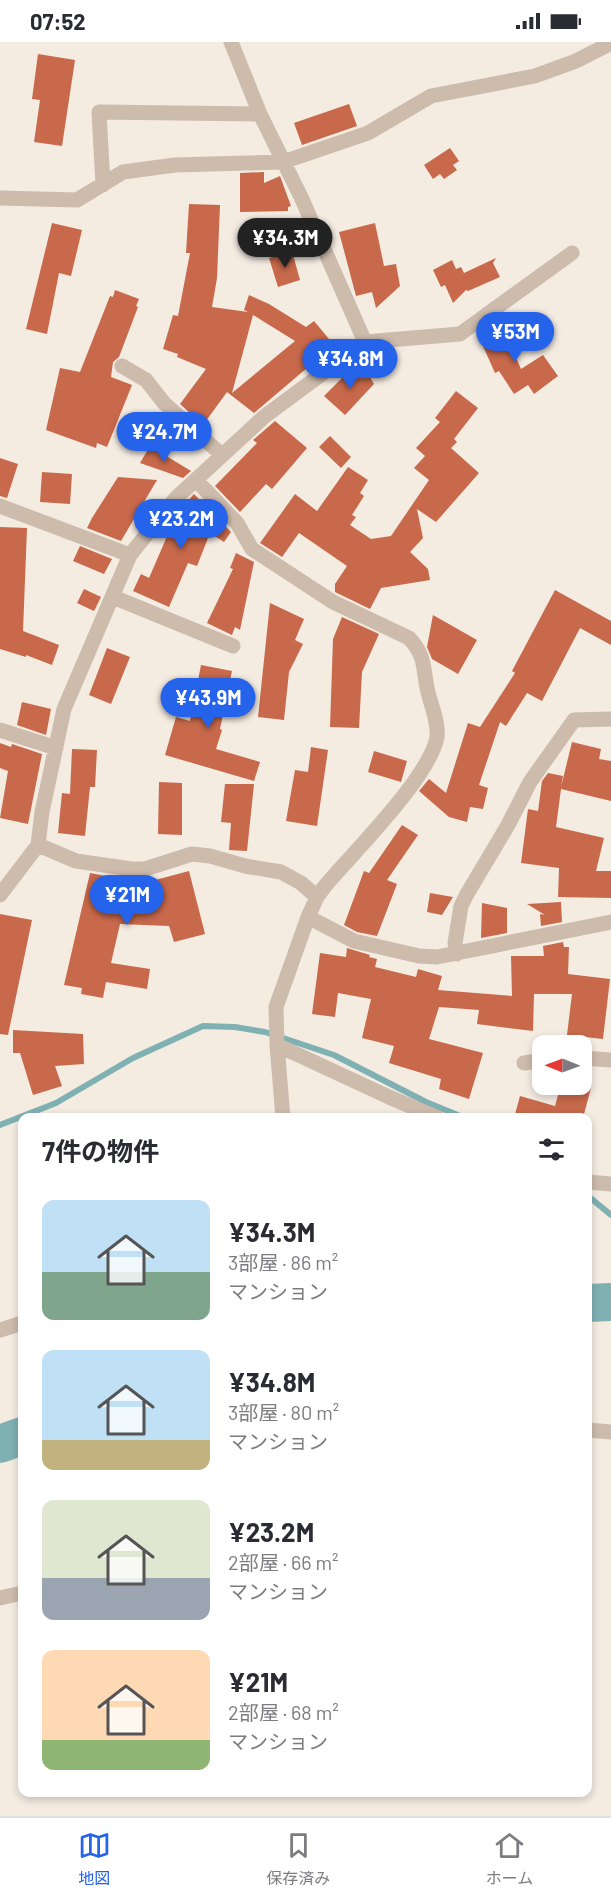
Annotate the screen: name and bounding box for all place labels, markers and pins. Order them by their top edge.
pin: ¥34.3M [236,218,334,269]
pin: ¥53M [479,312,551,363]
pin: ¥34.8M [301,339,399,390]
pin: ¥24.7M [115,412,213,463]
pin: ¥23.2M [132,499,230,550]
pin: ¥43.9M [159,678,257,729]
pin: ¥21M [91,875,163,926]

